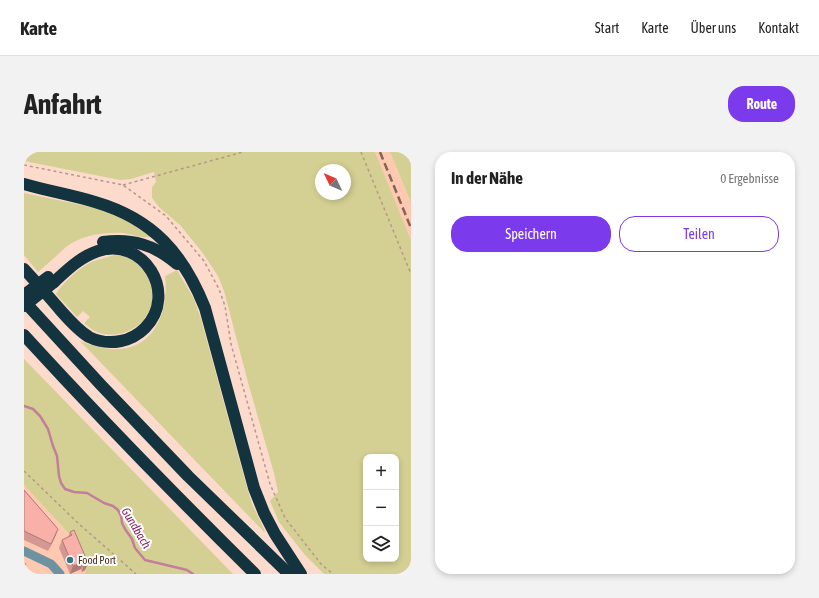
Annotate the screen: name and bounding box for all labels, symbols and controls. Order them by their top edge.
text: Karte [20,17,57,39]
text: Start [595,20,619,36]
text: Karte [641,20,669,36]
text: Über uns [691,20,736,36]
text: Kontakt [758,20,799,36]
button: Route [728,86,795,122]
text: Anfahrt [24,88,102,120]
north arrow [315,164,351,200]
text: In der Nähe [451,168,523,188]
text: 0 Ergebnisse [720,171,779,186]
button: Speichern [451,216,611,252]
button: Teilen [619,216,779,252]
map controls [363,454,399,562]
button: + [363,454,399,490]
button: − [363,490,399,526]
water label: Gundbach [118,505,154,551]
button: layers [363,526,399,562]
place label: Food Port [78,554,116,566]
marker: Food Port [65,555,75,565]

